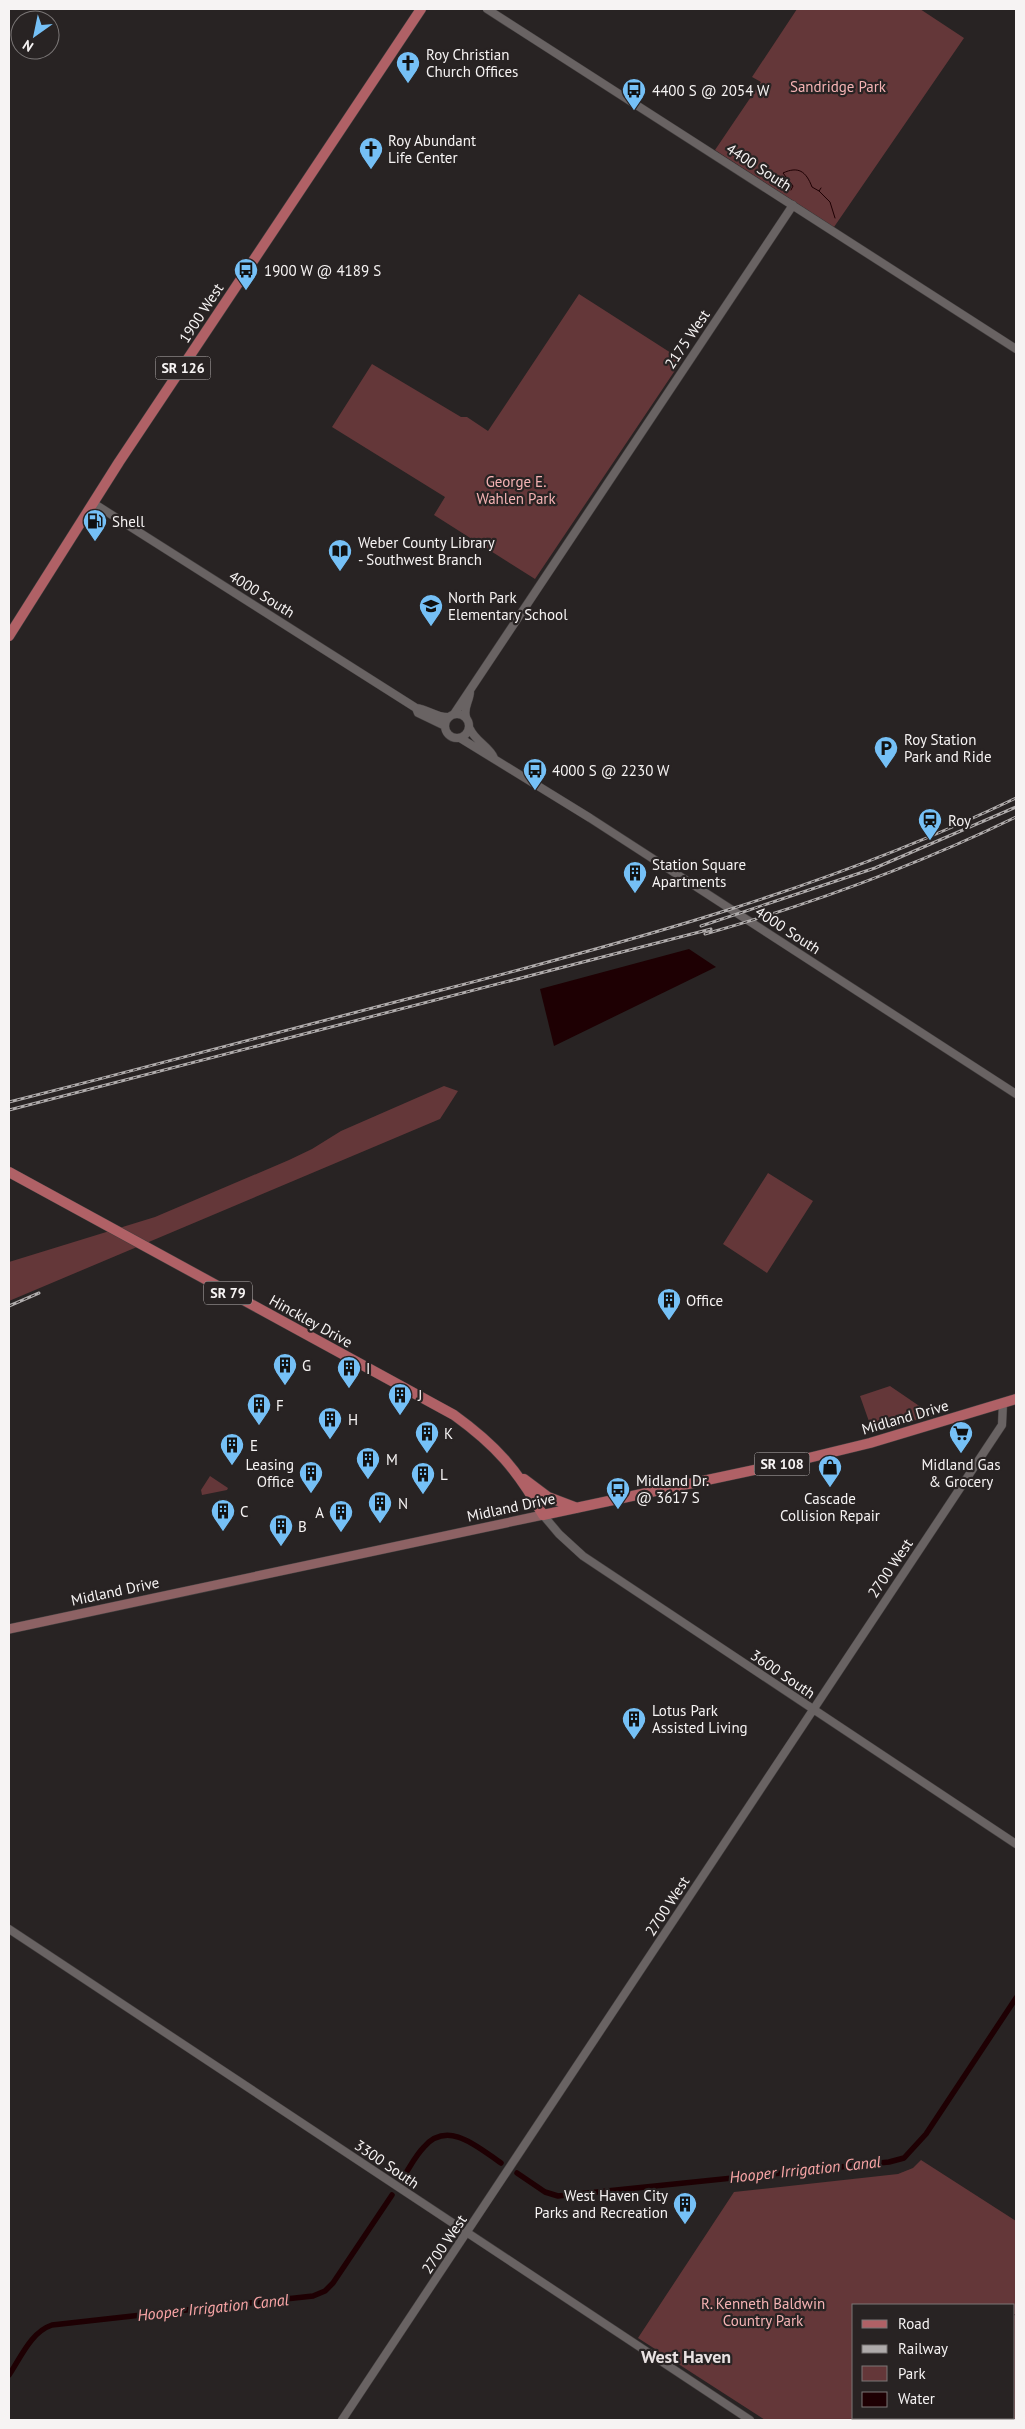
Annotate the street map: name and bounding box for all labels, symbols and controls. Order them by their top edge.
north arrow [10,10,60,60]
text: N [19,36,37,56]
place label: Roy Christian Church Offices [426,45,518,81]
church icon: Roy Christian Church Offices [395,50,421,84]
bus stop icon: 4400 S @ 2054 W [621,77,647,111]
park label: Sandridge Park [790,77,887,96]
place label: 4400 S @ 2054 W [652,81,770,100]
place label: Roy Abundant Life Center [388,131,476,167]
church icon: Roy Abundant Life Center [358,136,384,170]
street label: 4400 South [723,139,795,195]
bus stop icon: 1900 W @ 4189 S [233,257,259,291]
place label: 1900 W @ 4189 S [264,261,381,280]
street label: 1900 West [175,280,227,346]
street label: 2175 West [660,306,714,372]
road number: SR 126 [156,356,210,379]
park label: George E. Wahlen Park [476,472,556,508]
fuel station icon: Shell [82,508,108,542]
place label: Shell [112,512,145,531]
place label: Weber County Library - Southwest Branch [358,533,495,569]
library icon: Weber County Library - Southwest Branch [327,538,353,572]
street label: 4000 South [226,566,298,622]
place label: North Park Elementary School [448,588,568,624]
school or university icon: North Park Elementary School [418,593,444,627]
place label: Roy Station Park and Ride [904,730,992,766]
parking icon: Roy Station Park and Ride [873,735,899,769]
bus stop icon: 4000 S @ 2230 W [522,757,548,791]
place label: 4000 S @ 2230 W [552,761,670,780]
station icon: Roy [917,807,943,841]
place label: Roy [948,811,971,830]
place label: Station Square Apartments [652,855,746,891]
building icon: Station Square Apartments [622,860,648,894]
street label: 4000 South [752,902,824,958]
road number: SR 79 [204,1282,252,1305]
building icon: Office [656,1287,682,1321]
street label: Hinckley Drive [266,1290,356,1352]
place label: Office [686,1291,723,1310]
building icon: G [272,1352,298,1386]
building icon: I [336,1355,362,1389]
place label: G [302,1356,311,1375]
place label: I [366,1359,370,1378]
building icon: J [387,1382,413,1416]
place label: J [417,1386,422,1405]
building icon: F [246,1392,272,1426]
place label: F [276,1396,284,1415]
street label: Midland Drive [859,1396,951,1438]
building icon: H [317,1406,343,1440]
place label: H [348,1410,358,1429]
building icon: K [414,1420,440,1454]
supermarket icon: Midland Gas & Grocery [948,1420,974,1454]
place label: K [444,1424,453,1443]
building icon: E [219,1432,245,1466]
place label: E [250,1436,258,1455]
building icon: M [355,1446,381,1480]
place label: M [386,1450,398,1469]
road number: SR 108 [754,1452,810,1476]
shop icon: Cascade Collision Repair [817,1454,843,1488]
place label: Leasing Office [245,1455,294,1491]
place label: Midland Gas & Grocery [922,1455,1001,1491]
building icon: Leasing Office [298,1460,324,1494]
building icon: L [410,1461,436,1495]
place label: L [440,1465,448,1484]
place label: Midland Dr. @ 3617 S [636,1471,709,1507]
bus stop icon: Midland Dr. @ 3617 S [605,1476,631,1510]
street label: Midland Drive [465,1488,557,1526]
place label: Cascade Collision Repair [780,1489,880,1525]
building icon: N [367,1490,393,1524]
place label: N [398,1494,408,1513]
building icon: C [210,1498,236,1532]
building icon: A [328,1499,354,1533]
place label: C [240,1502,249,1521]
place label: A [315,1503,324,1522]
building icon: B [268,1513,294,1547]
place label: B [298,1517,307,1536]
street label: 2700 West [863,1535,917,1601]
street label: Midland Drive [69,1572,161,1610]
street label: 3600 South [747,1645,819,1703]
place label: Lotus Park Assisted Living [652,1701,748,1737]
building icon: Lotus Park Assisted Living [621,1706,647,1740]
street label: 2700 West [641,1873,693,1939]
street label: 3300 South [351,2135,423,2193]
water label: Hooper Irrigation Canal [728,2151,882,2187]
place label: West Haven City Parks and Recreation [534,2186,668,2222]
building icon: West Haven City Parks and Recreation [672,2191,698,2225]
street label: 2700 West [417,2211,471,2277]
water label: Hooper Irrigation Canal [136,2289,290,2325]
park label: R. Kenneth Baldwin Country Park [701,2294,825,2330]
legend [852,2304,1015,2419]
text: Road [898,2314,930,2333]
text: Railway [898,2339,948,2358]
district label: West Haven [641,2345,731,2368]
text: Park [898,2364,926,2383]
text: Water [898,2389,935,2408]

